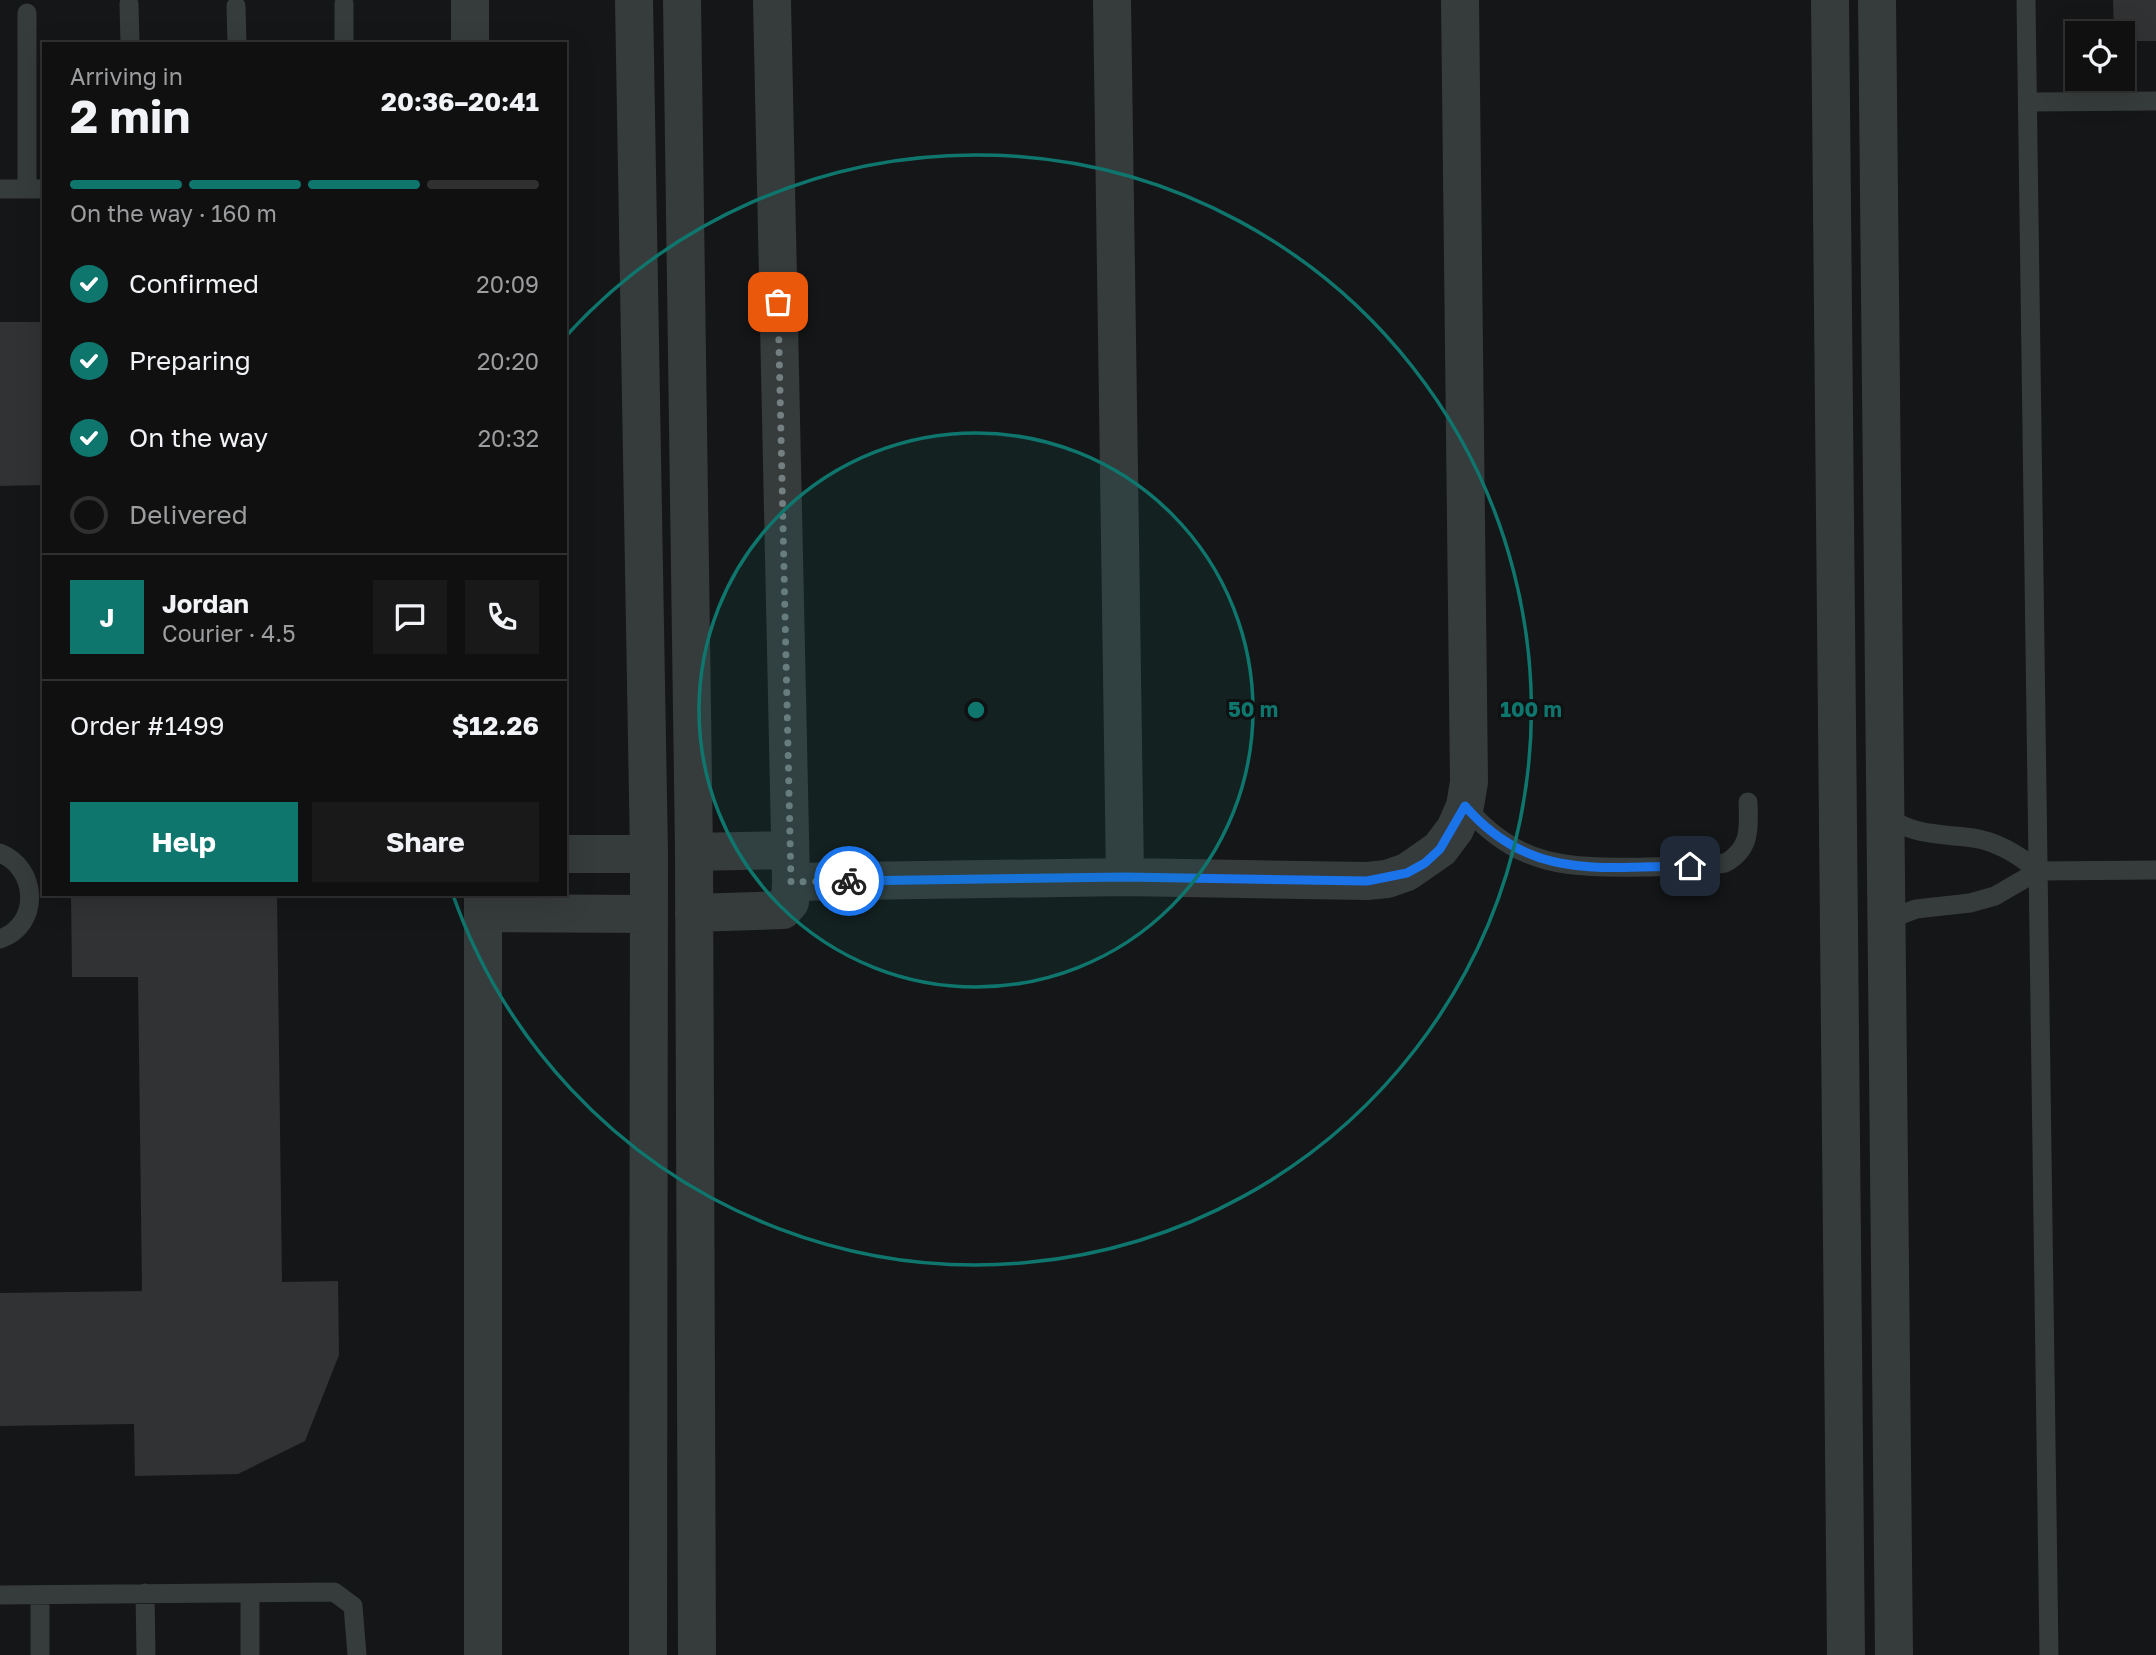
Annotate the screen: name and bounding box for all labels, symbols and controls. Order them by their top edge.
map controls [2065,21,2135,91]
button: locate [2065,21,2135,91]
text: Arriving in [70,62,183,90]
text: 20:36–20:41 [381,86,539,117]
text: 2 min [70,88,190,143]
text: On the way · 160 m [70,199,277,227]
icon: check [70,265,108,303]
text: Confirmed [129,268,259,299]
text: 20:09 [476,270,539,298]
pin [748,272,808,332]
icon: bag [759,283,797,321]
icon: check [70,342,108,380]
text: Preparing [129,345,251,376]
text: 20:20 [477,347,539,375]
icon: check [70,419,108,457]
text: On the way [129,422,268,453]
text: 20:32 [478,424,539,452]
text: Delivered [129,499,248,530]
button: chat [373,580,447,654]
button: phone [465,580,539,654]
text: Jordan [162,588,249,619]
text: J [100,602,114,633]
text: Courier · 4.5 [162,619,295,647]
text: 50 m [1228,696,1278,722]
text: 100 m [1500,696,1562,722]
centre of rings [964,698,988,722]
text: Order #1499 [70,710,224,741]
text: $12.26 [452,710,539,741]
button: Help [70,802,298,882]
button: Share [312,802,539,882]
pin [1660,836,1720,896]
courier [814,846,884,916]
icon: home [1671,847,1709,885]
icon: bike [830,862,868,900]

